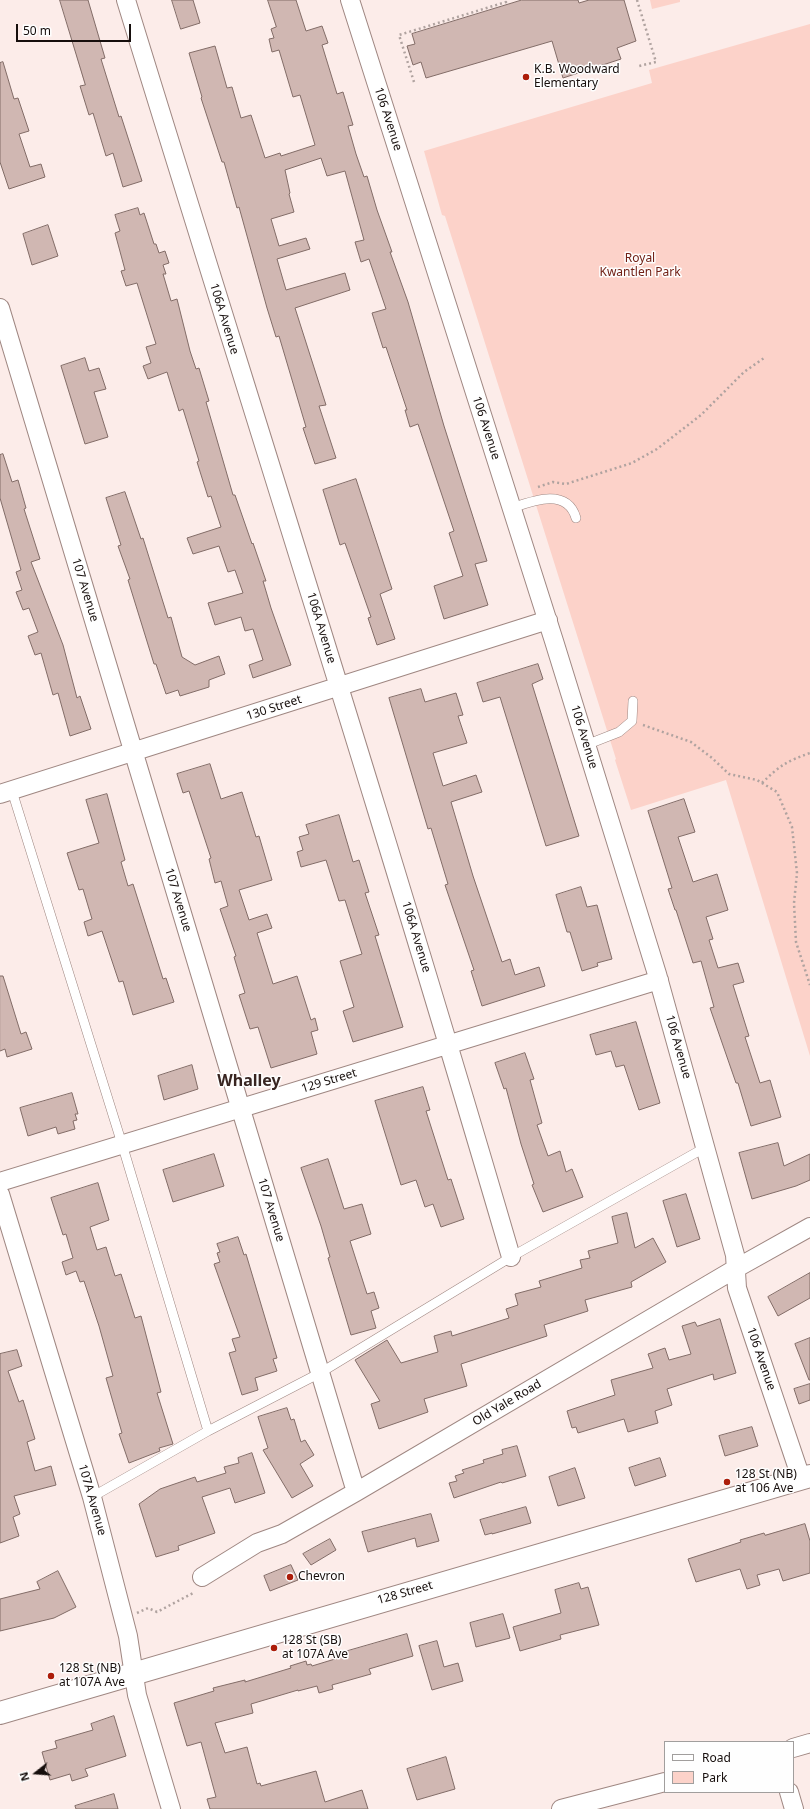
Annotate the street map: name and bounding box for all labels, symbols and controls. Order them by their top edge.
scale bar [18,16,133,42]
text: 50 m [23,22,51,39]
place label: K.B. Woodward Elementary [534,63,620,91]
marker: K.B. Woodward Elementary [521,72,531,82]
street label: 106 Avenue [371,85,405,153]
park label: Royal Kwantlen Park [599,252,681,280]
street label: 106A Avenue [206,282,242,356]
street label: 106 Avenue [469,394,503,462]
street label: 107 Avenue [68,556,102,624]
street label: 106A Avenue [303,591,339,665]
street label: 130 Street [245,692,303,724]
street label: 106 Avenue [567,703,601,771]
street label: 107 Avenue [161,866,195,934]
street label: 106A Avenue [398,900,434,974]
street label: 106 Avenue [662,1013,694,1081]
street label: 129 Street [300,1066,358,1096]
district label: Whalley [217,1071,281,1091]
street label: 107 Avenue [254,1176,288,1244]
street label: 106 Avenue [743,1326,779,1392]
street label: Old Yale Road [470,1377,544,1429]
street label: 107A Avenue [75,1463,109,1537]
place label: 128 St (NB) at 106 Ave [735,1468,797,1496]
marker: 128 St (NB) at 106 Ave [722,1477,732,1487]
place label: Chevron [298,1570,345,1584]
marker: Chevron [285,1572,295,1582]
street label: 128 Street [376,1578,434,1608]
place label: 128 St (SB) at 107A Ave [282,1634,348,1662]
marker: 128 St (SB) at 107A Ave [269,1643,279,1653]
place label: 128 St (NB) at 107A Ave [59,1662,125,1690]
marker: 128 St (NB) at 107A Ave [46,1671,56,1681]
legend [664,1741,794,1793]
text: Road [702,1749,731,1766]
north arrow [16,1753,56,1793]
text: Park [702,1769,727,1786]
text: N [16,1770,33,1783]

